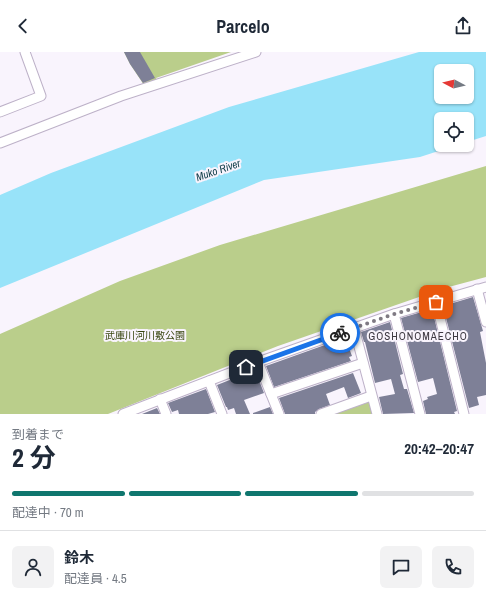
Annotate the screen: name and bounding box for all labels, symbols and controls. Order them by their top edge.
text: Parcelo [216,14,270,39]
icon: back [12,15,34,37]
icon: share [452,15,474,37]
north arrow [434,64,474,104]
map controls [434,64,474,152]
button: locate [434,112,474,152]
water label: Muko River [194,156,243,184]
pin [419,285,453,319]
icon: bag [425,291,447,313]
courier [320,313,360,353]
icon: bike [329,322,351,344]
park label: 武庫川河川敷公園 [105,329,185,342]
district label: GOSHONOMAECHO [368,329,468,343]
pin [229,350,263,384]
icon: home [235,356,257,378]
text: 到着まで [12,426,64,443]
text: 20:42–20:47 [404,438,474,459]
text: 2 分 [12,440,56,475]
text: 配達中 · 70 m [12,504,84,521]
button: person [12,546,54,588]
button: chat [380,546,422,588]
button: phone [432,546,474,588]
text: 鈴木 [64,547,94,568]
text: 配達員 · 4.5 [64,570,127,587]

